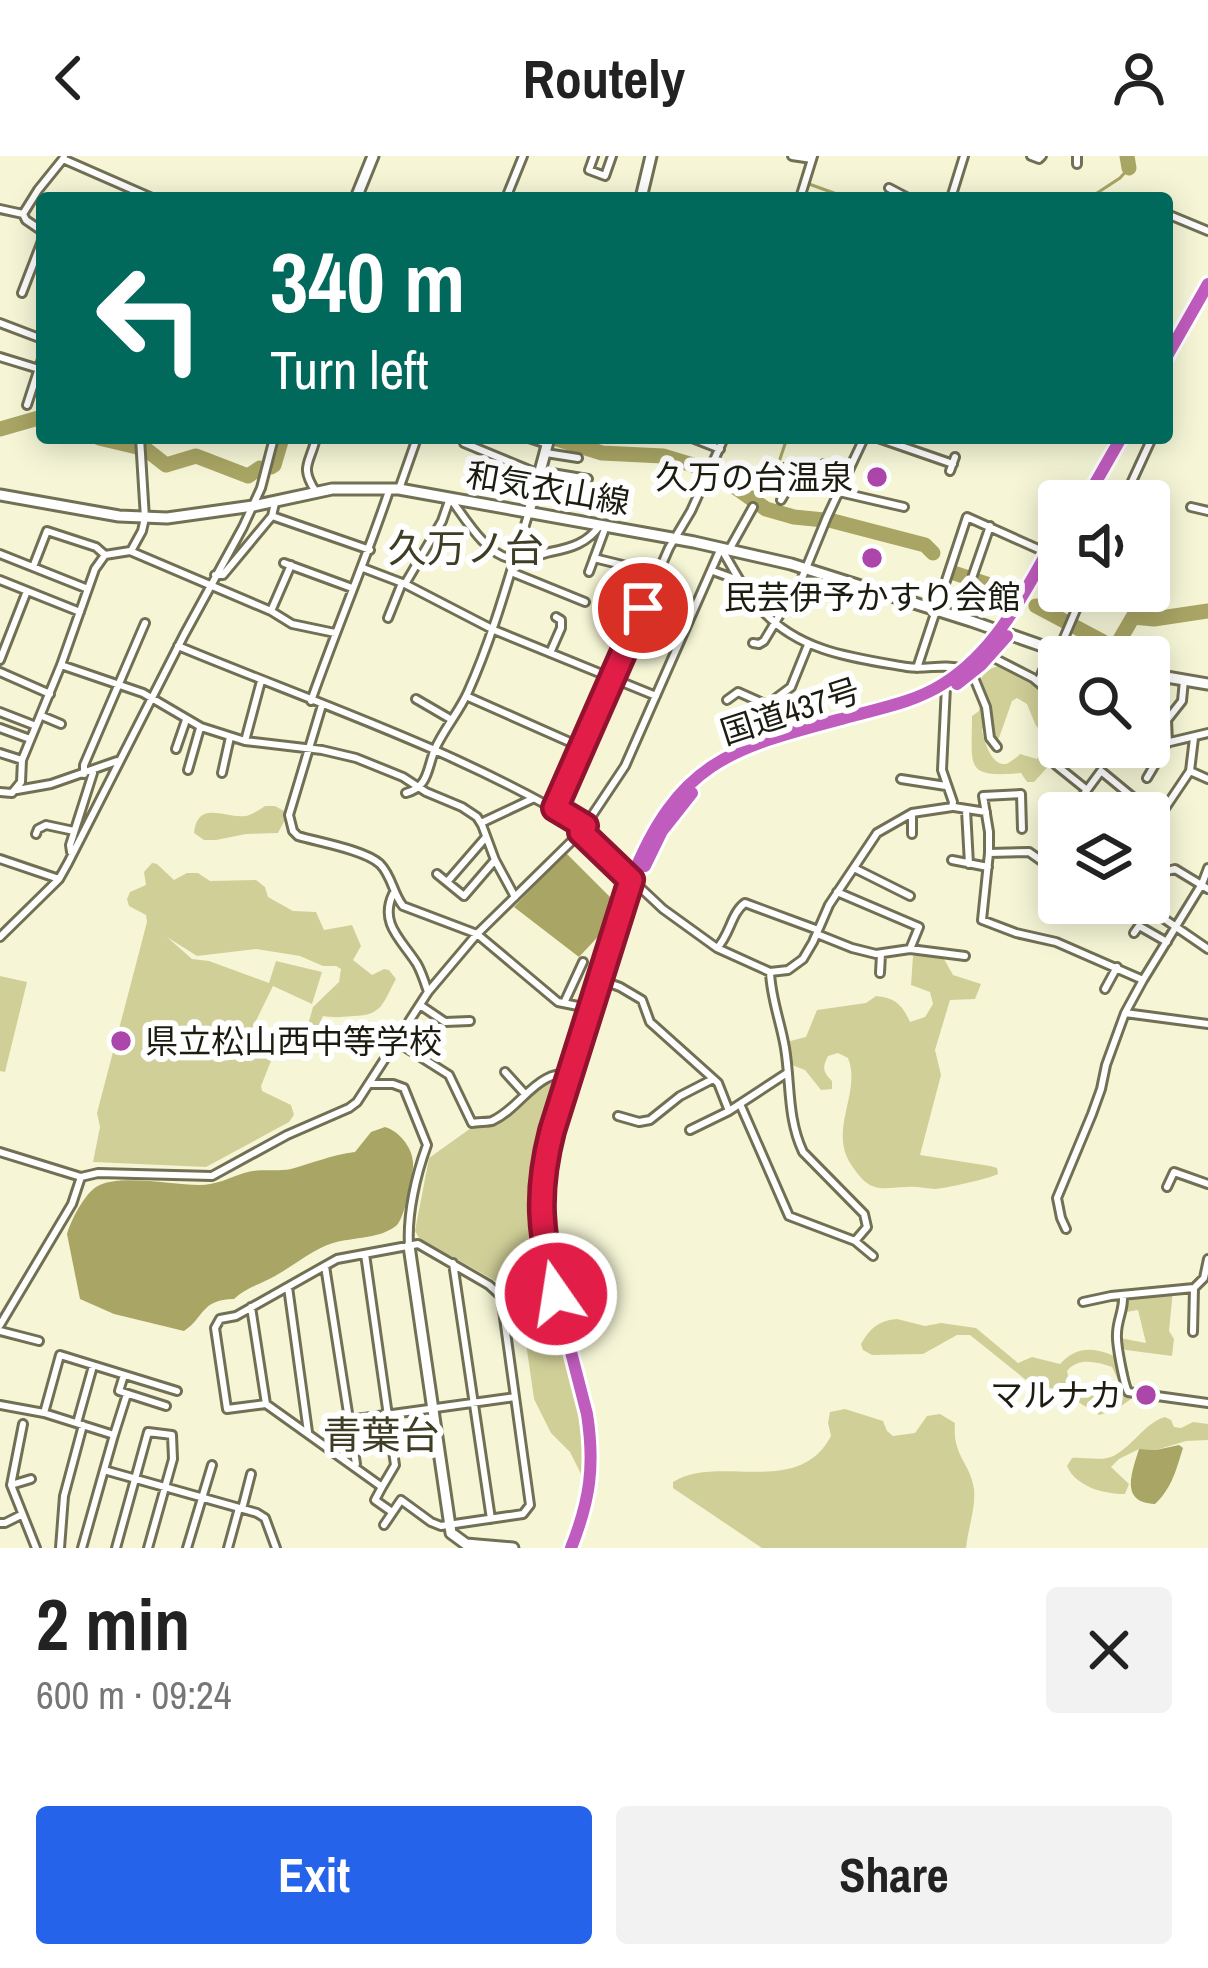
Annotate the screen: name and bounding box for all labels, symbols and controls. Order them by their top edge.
text: Routely [523,42,685,115]
icon: back [36,45,102,111]
icon: person [1106,45,1172,111]
text: 340 m [270,225,465,338]
icon: left [72,240,228,396]
text: Turn left [270,333,429,406]
street label: 和気衣山線 [463,452,633,524]
place label: 久万の台温泉 [655,455,853,499]
marker: 久万の台温泉 [864,464,890,490]
map controls [1038,480,1170,924]
button: sound [1038,480,1170,612]
district label: 久万ノ台 [388,522,544,574]
marker: 民芸伊予かすり会館 [859,545,885,571]
pin [592,557,694,659]
icon: arrive [610,575,676,641]
place label: 民芸伊予かすり会館 [724,575,1021,619]
button: search [1038,636,1170,768]
street label: 国道437号 [715,668,865,754]
button: layers [1038,792,1170,924]
place label: 県立松山西中等学校 [145,1019,442,1063]
marker: 県立松山西中等学校 [108,1028,134,1054]
position arrow [493,1231,619,1357]
place label: マルナカ [990,1373,1122,1417]
marker: マルナカ [1133,1382,1159,1408]
district label: 青葉台 [322,1409,440,1461]
text: 2 min [36,1575,190,1672]
button: close [1046,1587,1172,1713]
text: 600 m · 09:24 [36,1669,232,1721]
button: Exit [36,1806,592,1944]
button: Share [616,1806,1172,1944]

